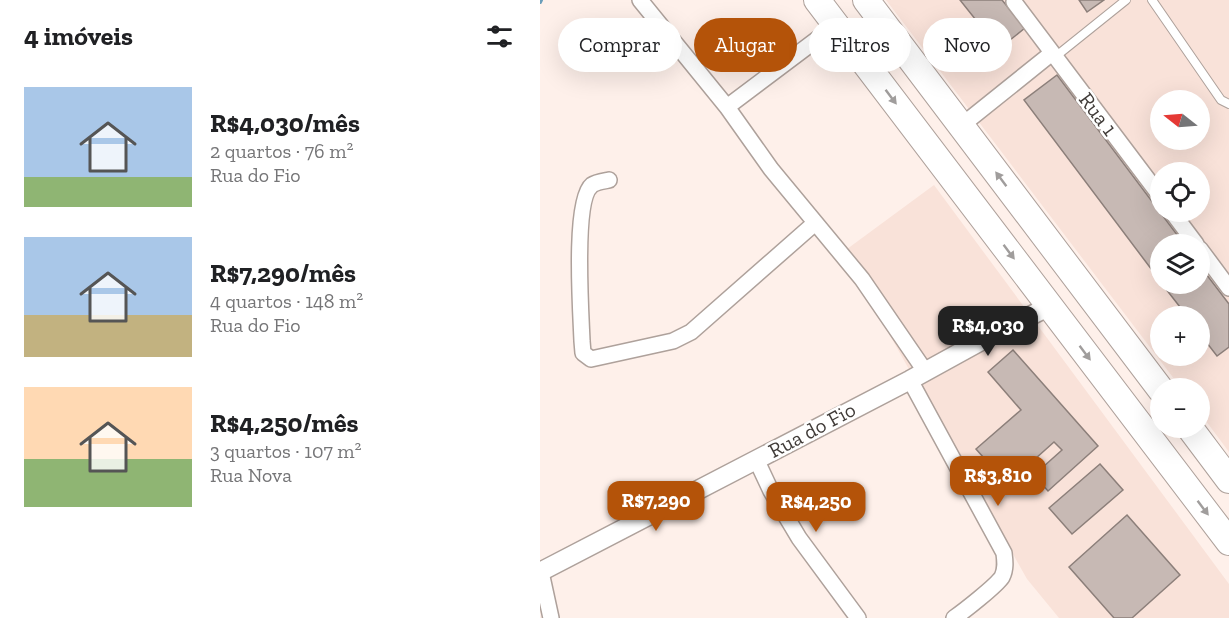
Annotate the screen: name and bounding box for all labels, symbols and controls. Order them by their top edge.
chip: Comprar [558,18,682,72]
chip: Alugar [694,18,797,72]
chip: Filtros [809,18,911,72]
chip: Novo [923,18,1012,72]
text: 4 imóveis [24,20,133,52]
icon: filters [483,20,516,53]
street label: Rua 1 [1074,87,1123,140]
one-way arrow [884,89,896,104]
north arrow [1150,90,1210,150]
map controls [1150,90,1210,438]
text: R$4,030/mês [210,107,360,139]
icon: home [72,111,144,183]
text: 2 quartos · 76 m² [210,139,353,163]
button: locate [1150,162,1210,222]
text: Rua do Fio [210,163,301,187]
one-way arrow [995,171,1008,187]
button: layers [1150,234,1210,294]
one-way arrow [1002,245,1014,260]
text: R$7,290/mês [210,257,356,289]
icon: home [72,261,144,333]
text: 4 quartos · 148 m² [210,289,363,313]
pin: R$4,030 [933,306,1043,357]
button: + [1150,306,1210,366]
text: Rua do Fio [210,313,301,337]
text: R$4,030 [952,313,1024,337]
one-way arrow [1079,345,1091,361]
button: − [1150,378,1210,438]
street label: Rua do Fio [764,396,860,463]
text: R$4,250/mês [210,407,359,439]
icon: home [72,411,144,483]
text: 3 quartos · 107 m² [210,439,362,463]
pin: R$3,810 [943,456,1053,507]
text: Rua Nova [210,463,292,487]
text: R$3,810 [964,463,1032,487]
pin: R$7,290 [601,481,711,532]
pin: R$4,250 [761,482,871,533]
text: R$7,290 [621,488,691,512]
text: R$4,250 [780,489,852,513]
one-way arrow [1197,500,1209,516]

